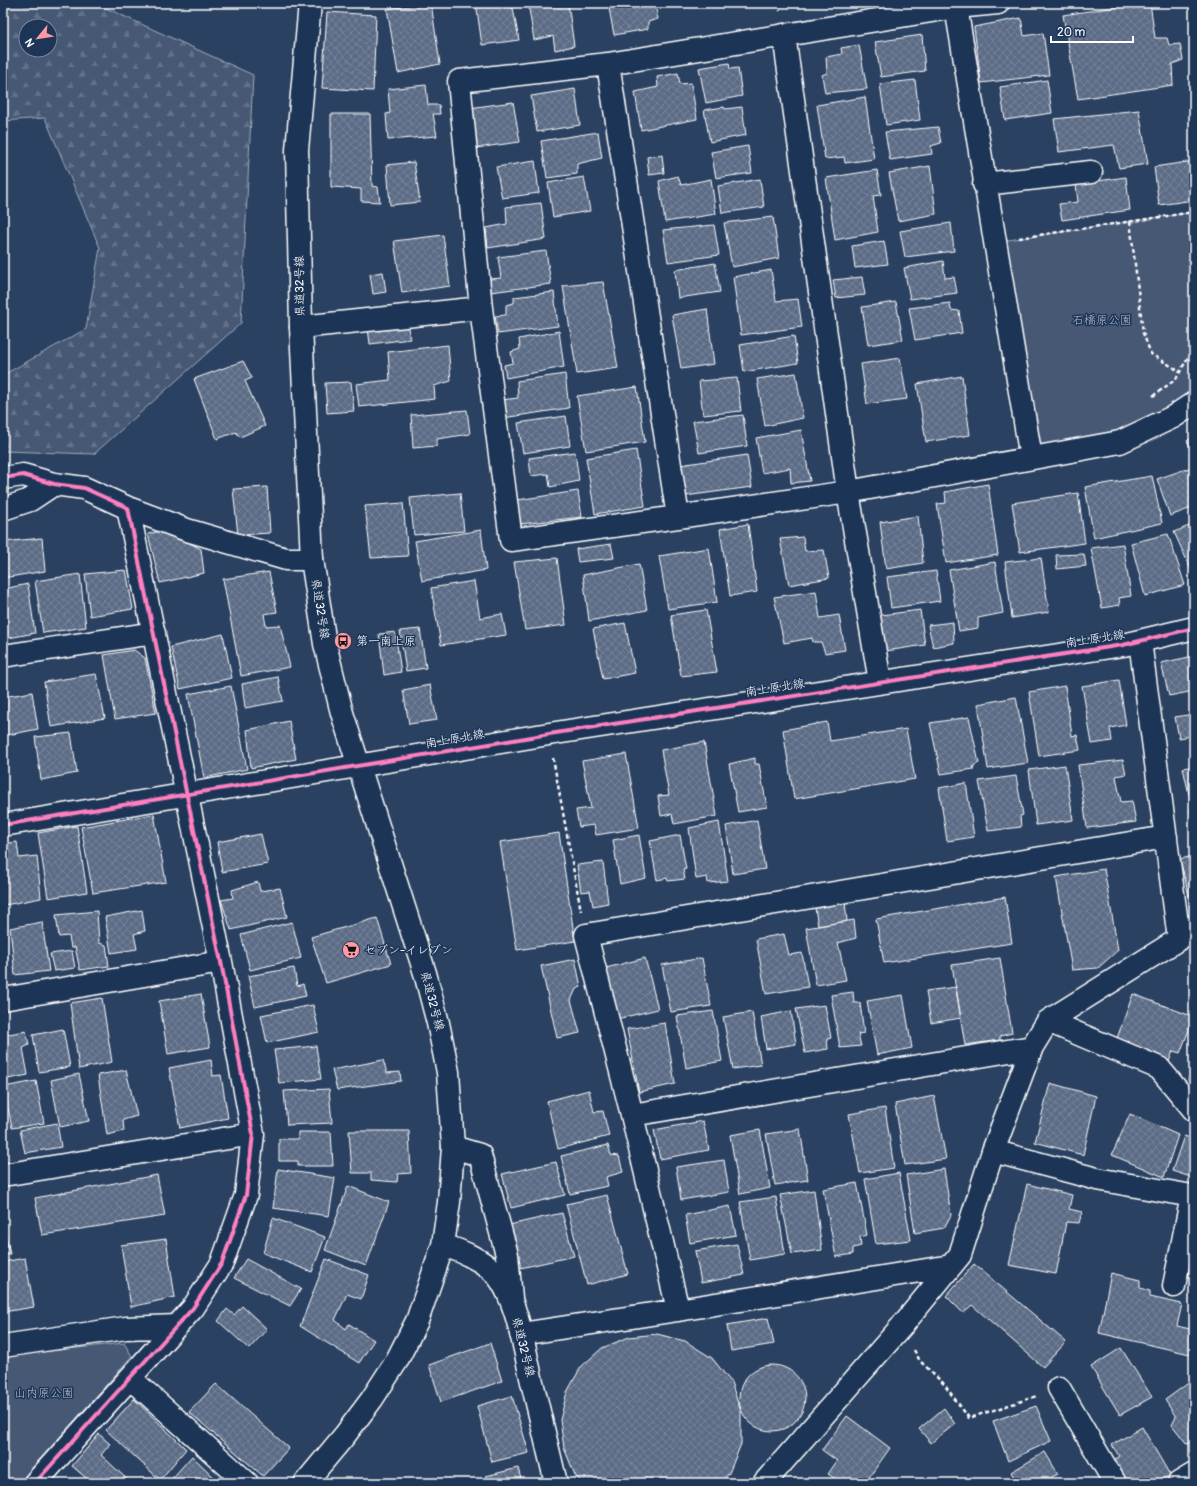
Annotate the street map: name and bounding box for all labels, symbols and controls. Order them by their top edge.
north arrow [18,18,58,58]
scale bar [1051,18,1133,44]
text: 20 m [1057,25,1086,40]
text: N [22,36,37,49]
street label: 県道32号線 [292,255,308,317]
park label: 石橋原公園 [1072,313,1132,328]
street label: 県道32号線 [308,578,332,640]
street label: 南上原北線 [1064,627,1126,651]
bus stop icon: 第一南上原 [333,631,353,651]
place label: 第一南上原 [356,634,416,649]
street label: 南上原北線 [744,676,806,700]
street label: 南上原北線 [424,726,486,752]
supermarket icon: セブン-イレブン [341,940,361,960]
place label: セブン-イレブン [364,943,453,958]
street label: 県道32号線 [417,969,447,1033]
street label: 県道32号線 [508,1315,538,1379]
park label: 山内原公園 [14,1386,74,1401]

